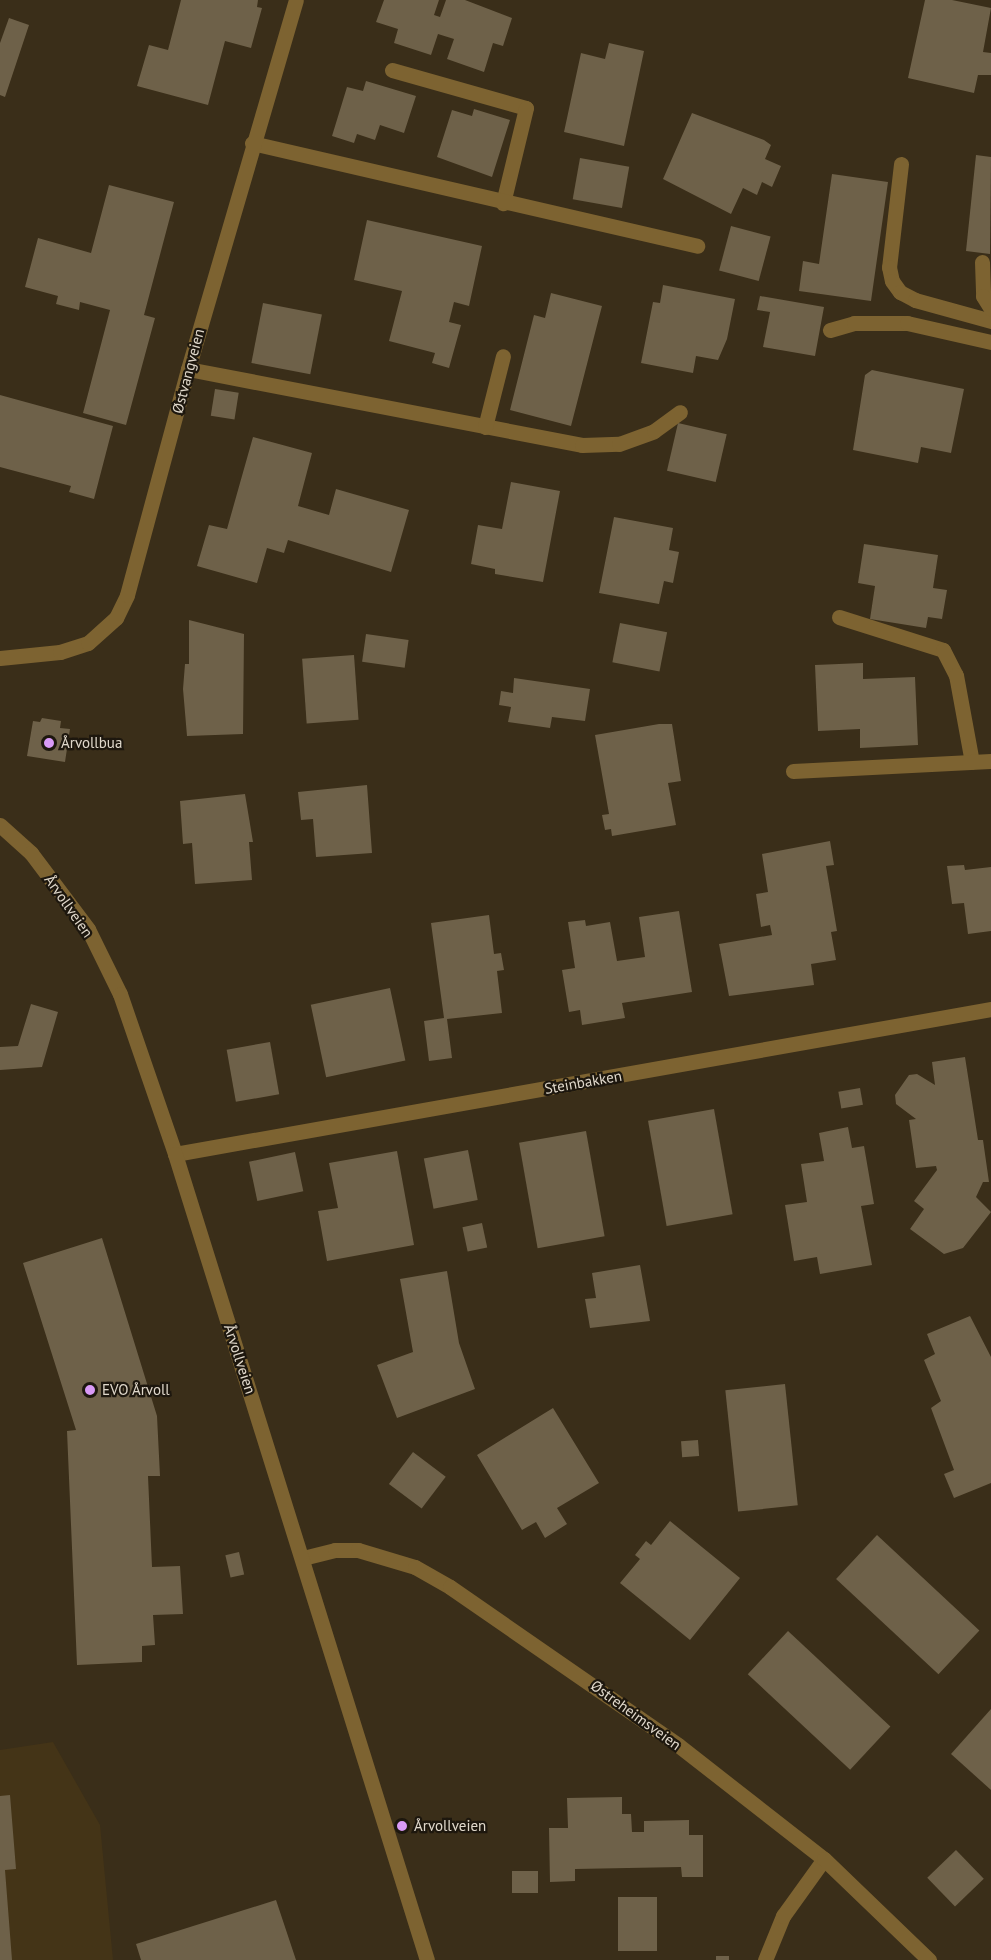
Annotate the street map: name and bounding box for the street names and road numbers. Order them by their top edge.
street label: Østvangveien [168,327,208,415]
street label: Årvollveien [41,871,97,941]
street label: Steinbakken [543,1066,623,1098]
street label: Årvollveien [220,1322,260,1396]
street label: Østreheimsveien [587,1676,685,1754]

